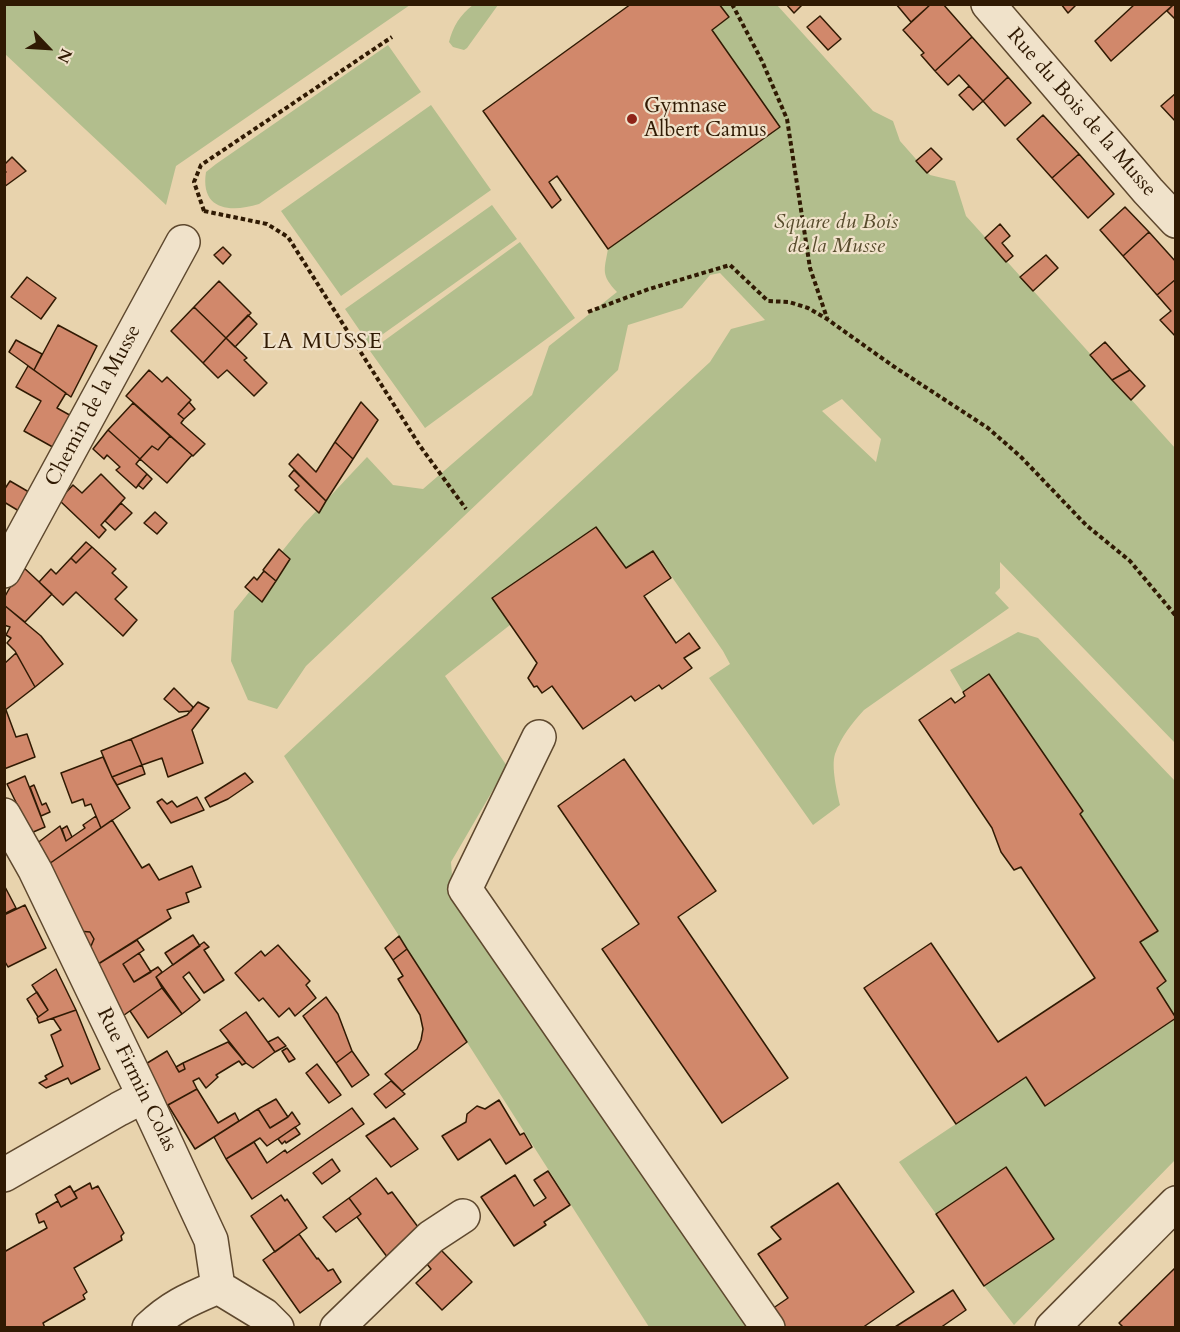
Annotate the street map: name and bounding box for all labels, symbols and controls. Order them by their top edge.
north arrow [18,18,78,78]
street label: Rue du Bois de la Musse [1001,24,1161,202]
text: N [51,45,77,67]
place label: Gymnase Albert Camus [644,94,766,144]
marker: Gymnase Albert Camus [625,112,639,126]
park label: Square du Bois de la Musse [774,210,898,260]
street label: Chemin de la Musse [41,321,147,491]
district label: LA MUSSE [262,330,384,356]
street label: Rue Firmin Colas [90,1004,182,1156]

